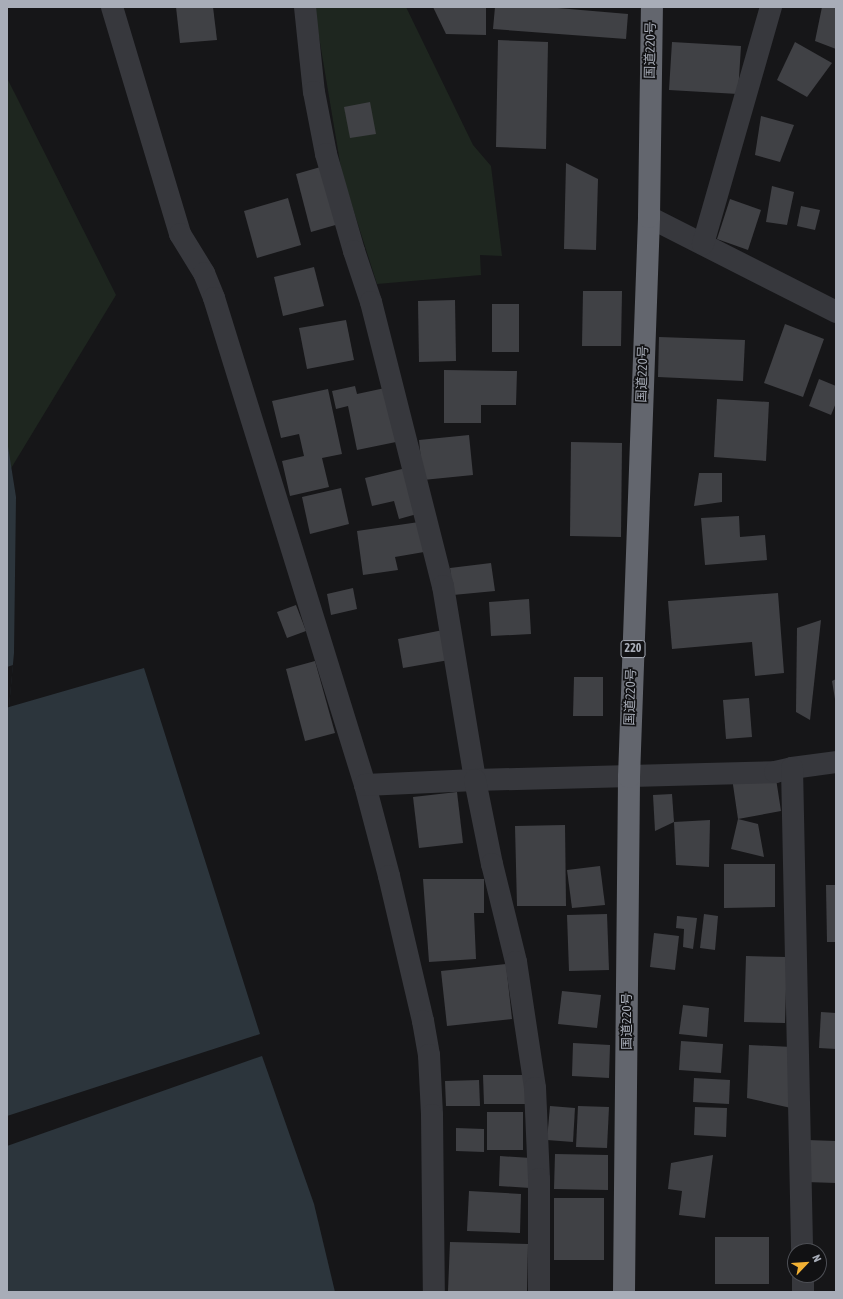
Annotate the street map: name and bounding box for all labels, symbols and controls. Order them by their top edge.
street label: 国道220号 [643,21,659,79]
street label: 国道220号 [634,345,652,403]
road number: 220 [620,639,646,659]
street label: 国道220号 [622,668,640,726]
street label: 国道220号 [619,992,635,1050]
north arrow [787,1243,827,1283]
text: N [810,1253,824,1264]

